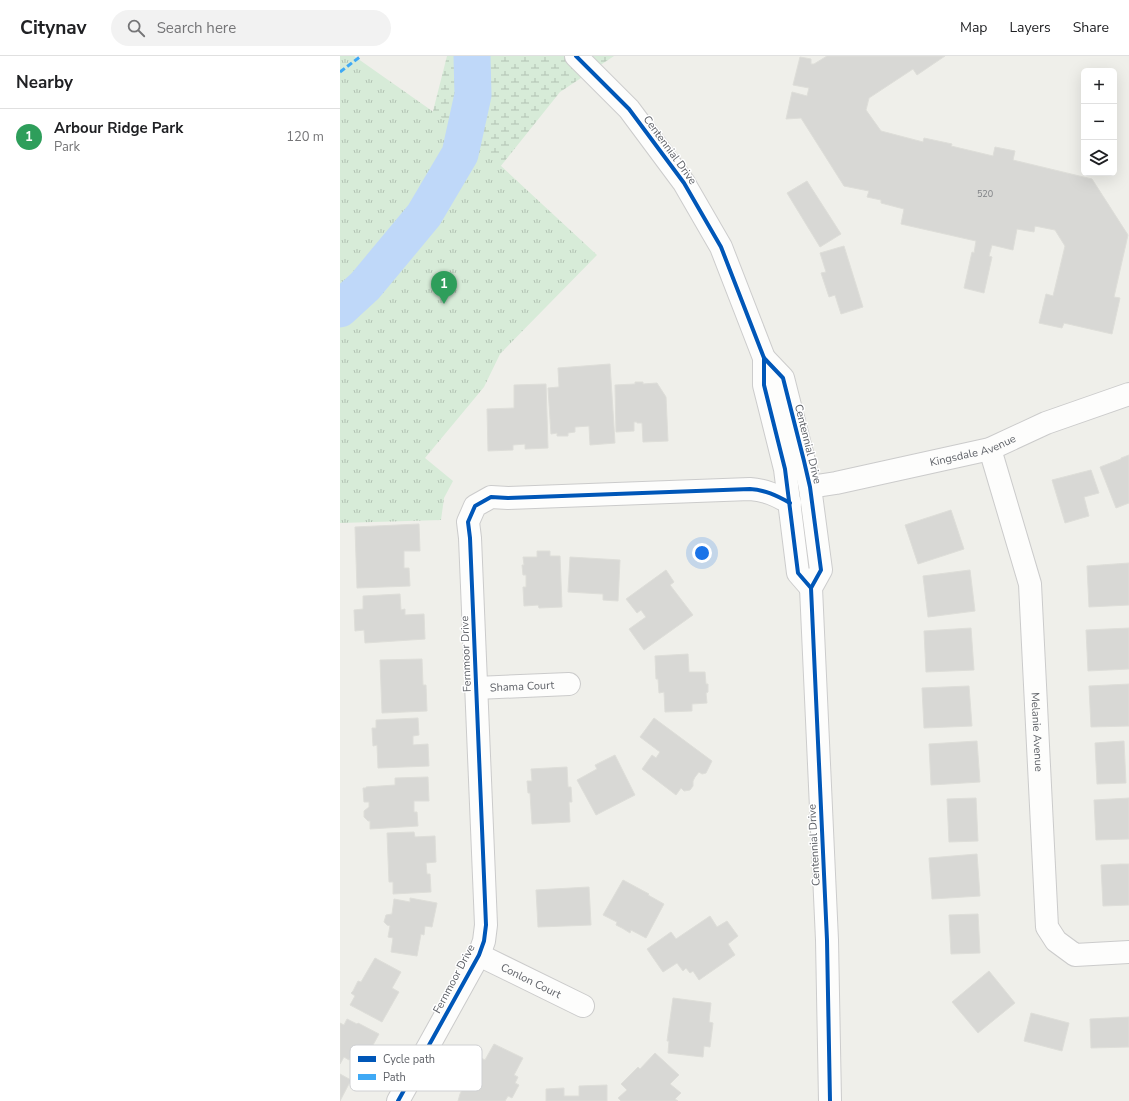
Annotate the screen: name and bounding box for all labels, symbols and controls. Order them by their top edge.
search box [111,10,391,46]
text: Citynav [20,15,87,41]
icon: search [125,17,147,39]
text: Search here [157,18,236,38]
text: Map [960,18,987,37]
text: Layers [1009,18,1051,37]
text: Share [1073,18,1109,37]
map controls [1081,68,1117,176]
button: + [1081,68,1117,104]
text: Nearby [16,71,73,94]
button: − [1081,104,1117,140]
street label: Centennial Drive [640,112,700,188]
text: Arbour Ridge Park [54,118,183,138]
text: 1 [25,128,33,146]
text: 120 m [286,128,324,146]
text: Park [54,138,80,156]
button: layers [1081,140,1117,176]
house number: 520 [977,188,993,200]
pin: 1 [431,271,457,304]
street label: Centennial Drive [791,402,825,486]
street label: Kingsdale Avenue [928,431,1018,470]
your location [692,543,712,563]
street label: Fernmoor Drive [457,615,475,692]
street label: Shama Court [489,677,555,695]
street label: Melanie Avenue [1028,692,1047,772]
street label: Centennial Drive [804,804,824,886]
street label: Fernmoor Drive [429,942,479,1016]
street label: Conlon Court [498,959,564,1002]
legend [350,1045,482,1091]
text: Cycle path [383,1052,435,1067]
text: Path [383,1070,406,1085]

